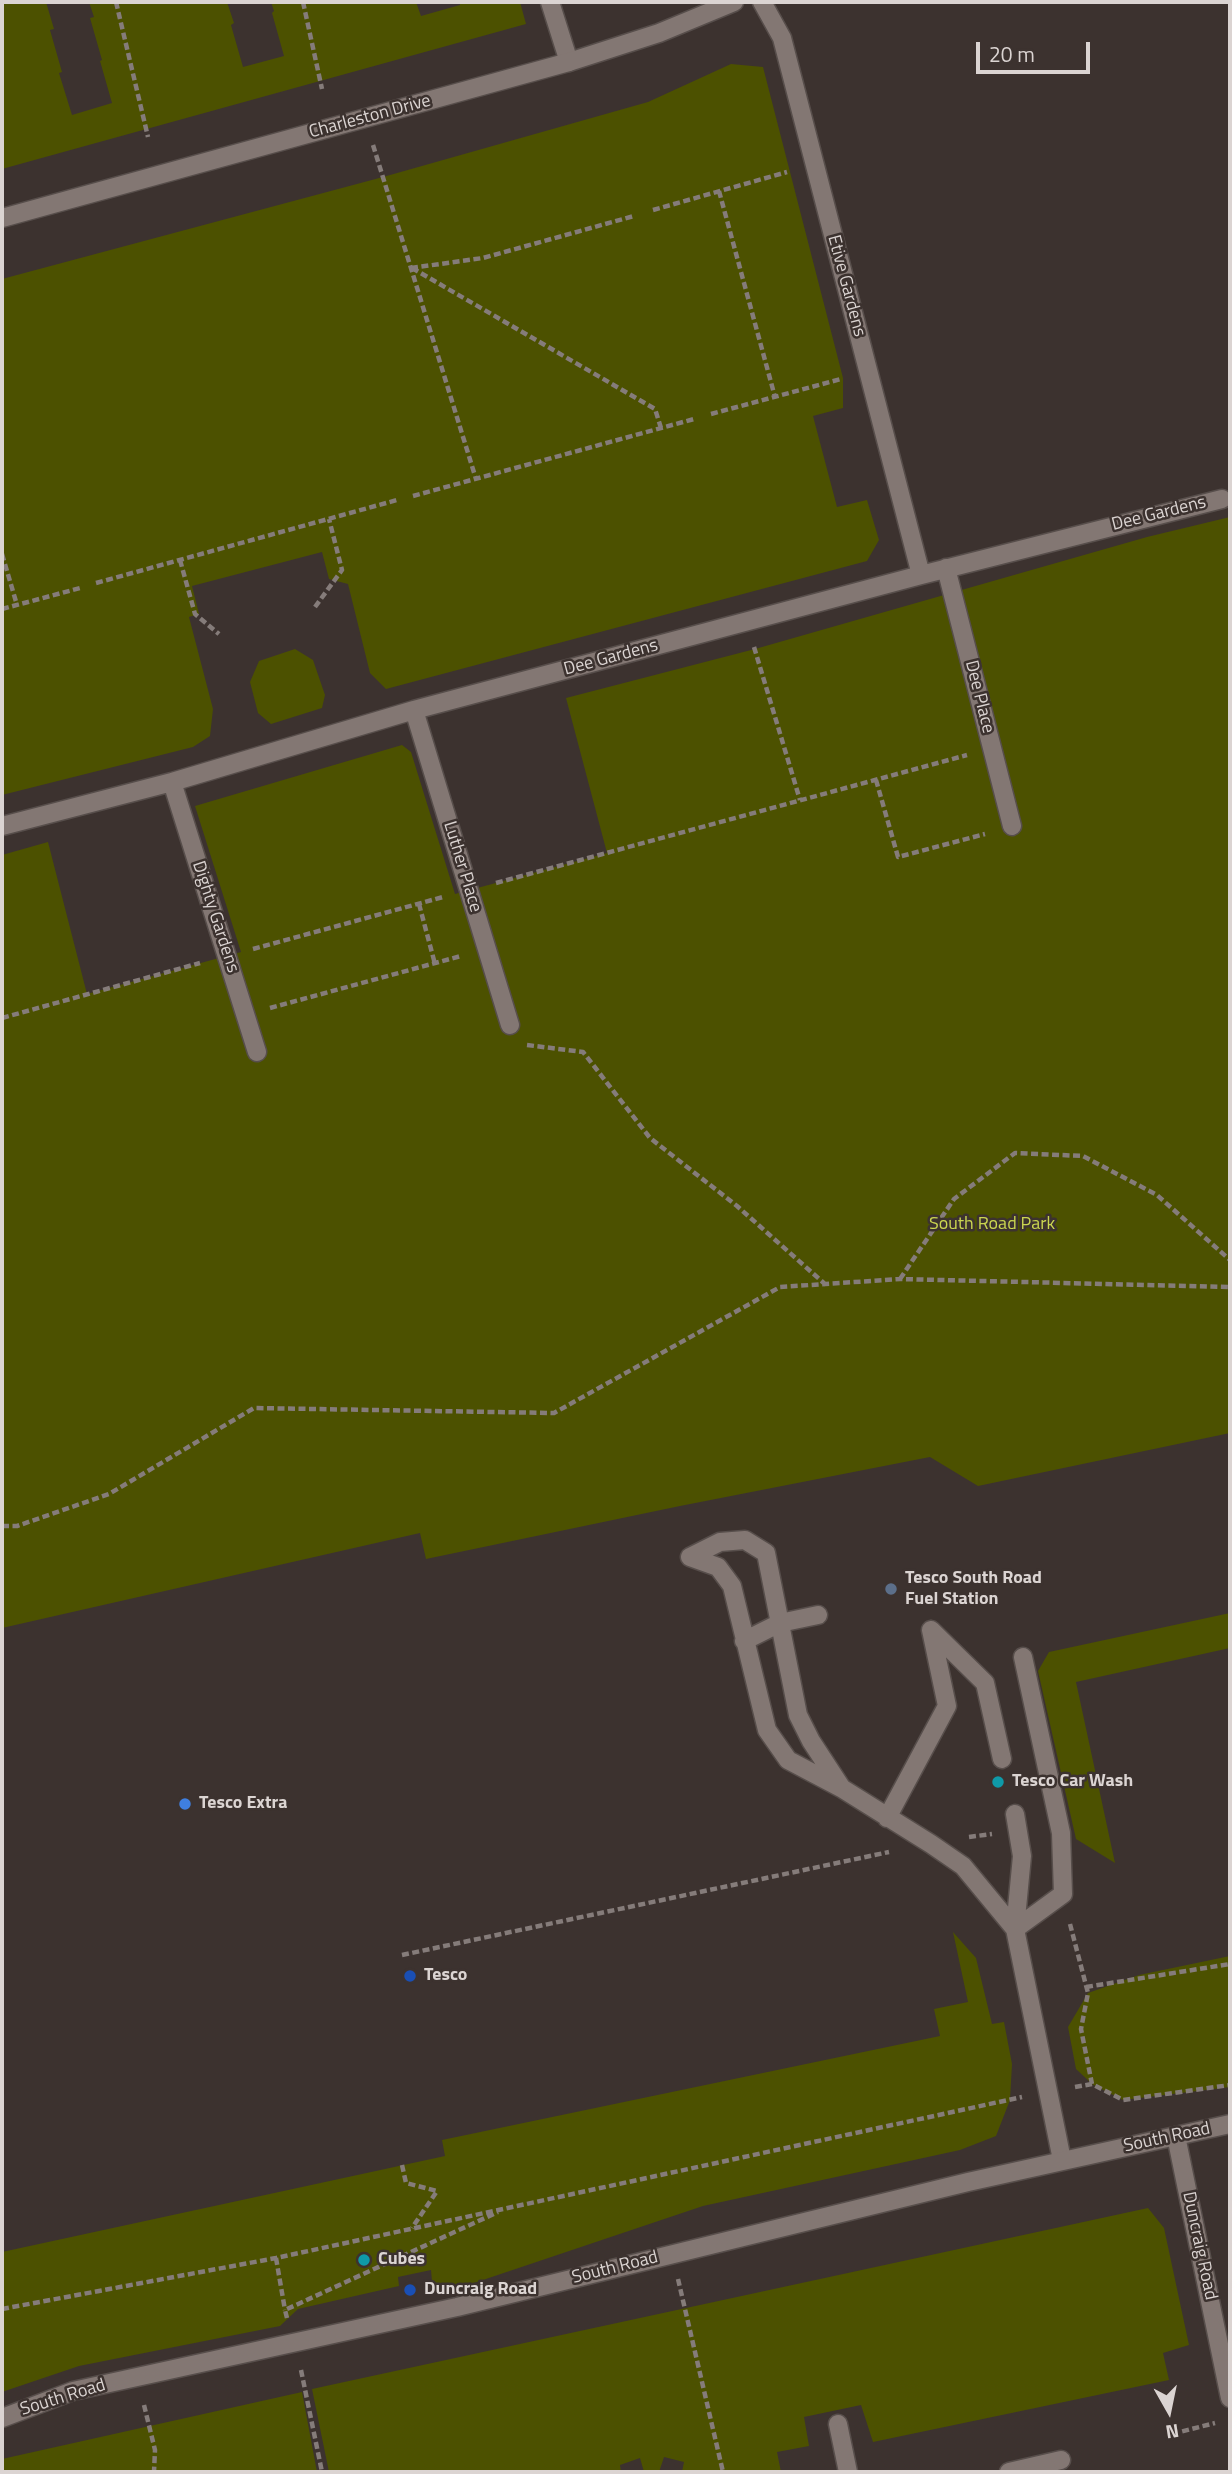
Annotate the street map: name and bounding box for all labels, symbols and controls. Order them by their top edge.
scale bar [980,28,1094,72]
text: 20 m [989,38,1035,70]
street label: Charleston Drive [307,90,433,144]
street label: Etive Gardens [822,233,870,339]
street label: Dee Gardens [1110,492,1208,536]
street label: Dee Gardens [562,635,660,681]
street label: Dee Place [960,658,998,736]
street label: Luther Place [438,819,486,915]
street label: Dighty Gardens [187,858,243,976]
park label: South Road Park [929,1214,1055,1236]
place label: Tesco South Road Fuel Station [905,1568,1042,1610]
marker: Tesco South Road Fuel Station [883,1581,899,1597]
place label: Tesco Car Wash [1012,1771,1133,1793]
marker: Tesco Car Wash [990,1774,1006,1790]
place label: Tesco Extra [199,1793,287,1815]
marker: Tesco Extra [177,1796,193,1812]
place label: Tesco [424,1965,467,1987]
marker: Tesco [402,1968,418,1984]
street label: South Road [1122,2118,1212,2158]
street label: Duncraig Road [1177,2190,1221,2302]
street label: South Road [570,2247,660,2289]
place label: Cubes [378,2249,425,2271]
marker: Cubes [356,2252,372,2268]
place label: Duncraig Road [424,2279,537,2301]
marker: Duncraig Road [402,2282,418,2298]
street label: South Road [18,2375,108,2421]
north arrow [1134,2376,1204,2446]
text: N [1164,2417,1181,2448]

